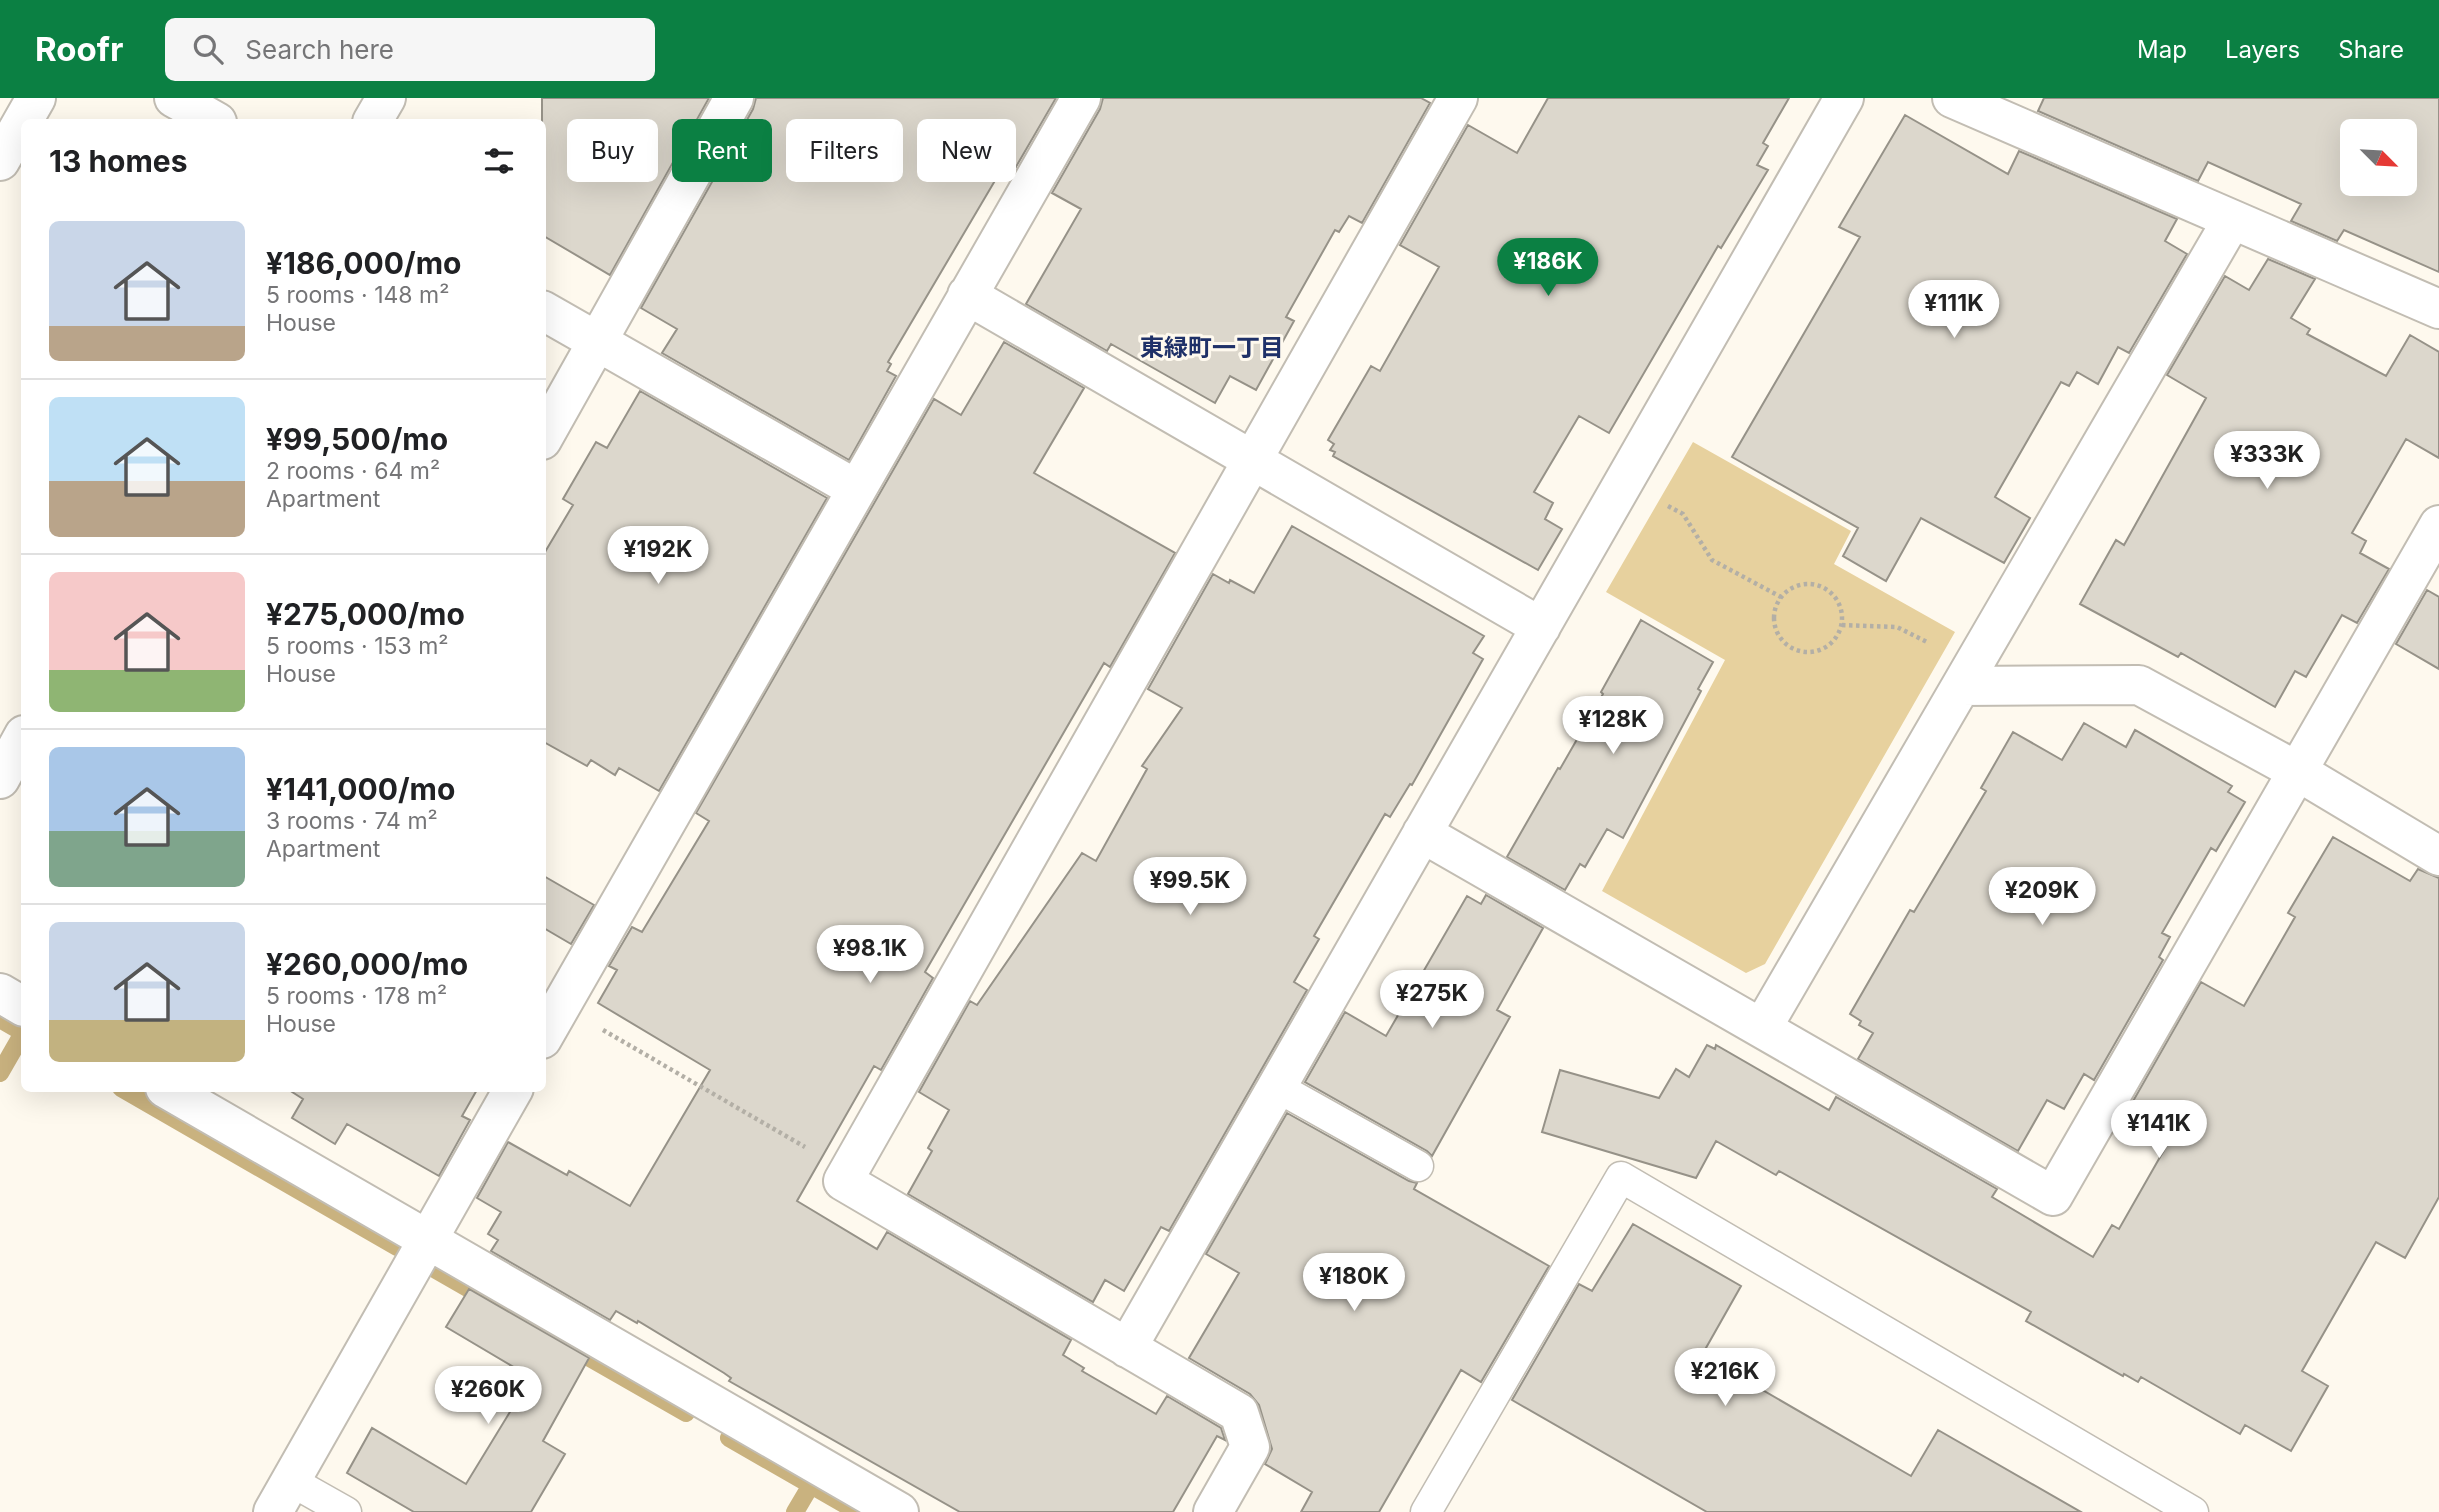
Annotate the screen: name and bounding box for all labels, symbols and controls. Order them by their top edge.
search box [165,18,655,81]
text: Roofr [35,29,123,69]
icon: search [189,30,227,68]
text: Search here [245,34,394,65]
text: Map [2137,35,2187,64]
text: Layers [2225,35,2300,64]
text: Share [2338,35,2404,64]
chip: Buy [567,119,658,182]
chip: Rent [672,119,772,182]
chip: Filters [786,119,903,182]
chip: New [917,119,1016,182]
north arrow [2340,119,2417,196]
map controls [2340,119,2417,196]
icon: filters [480,142,518,180]
text: 13 homes [49,143,188,179]
pin: ¥186K [1499,238,1597,298]
text: ¥186,000/mo [266,245,461,281]
text: ¥186K [1513,247,1583,275]
icon: home [105,249,189,333]
pin: ¥111K [1905,280,2003,340]
text: 5 rooms · 148 m² [266,281,449,309]
text: ¥111K [1924,289,1984,317]
text: House [266,309,336,337]
district label: 東緑町一丁目 [1140,333,1284,362]
text: ¥99,500/mo [266,421,448,457]
icon: home [105,425,189,509]
pin: ¥333K [2218,432,2316,491]
text: ¥333K [2230,440,2304,468]
text: 2 rooms · 64 m² [266,457,440,485]
text: Apartment [266,485,380,513]
pin: ¥192K [609,526,707,586]
text: ¥192K [624,535,693,563]
text: ¥275,000/mo [266,596,465,632]
icon: home [105,600,189,684]
text: 5 rooms · 153 m² [266,632,448,660]
text: House [266,660,336,688]
pin: ¥128K [1564,696,1662,756]
text: ¥128K [1578,705,1648,733]
text: ¥141,000/mo [266,771,455,807]
icon: home [105,775,189,859]
text: 3 rooms · 74 m² [266,807,438,835]
text: Apartment [266,835,380,863]
pin: ¥99.5K [1133,858,1247,917]
text: ¥99.5K [1149,866,1231,894]
pin: ¥209K [1993,868,2091,927]
text: ¥209K [2005,876,2079,904]
pin: ¥98.1K [813,926,927,985]
text: ¥98.1K [833,934,907,962]
text: ¥260,000/mo [266,946,468,982]
icon: home [105,950,189,1034]
pin: ¥275K [1383,970,1481,1030]
text: ¥275K [1396,979,1468,1007]
text: 5 rooms · 178 m² [266,982,447,1010]
text: House [266,1010,336,1038]
pin: ¥141K [2110,1100,2208,1160]
text: ¥141K [2127,1109,2191,1137]
pin: ¥180K [1305,1254,1403,1313]
text: ¥180K [1319,1262,1389,1290]
pin: ¥216K [1676,1348,1774,1408]
text: ¥216K [1691,1357,1760,1385]
pin: ¥260K [439,1366,537,1426]
text: ¥260K [451,1375,525,1403]

